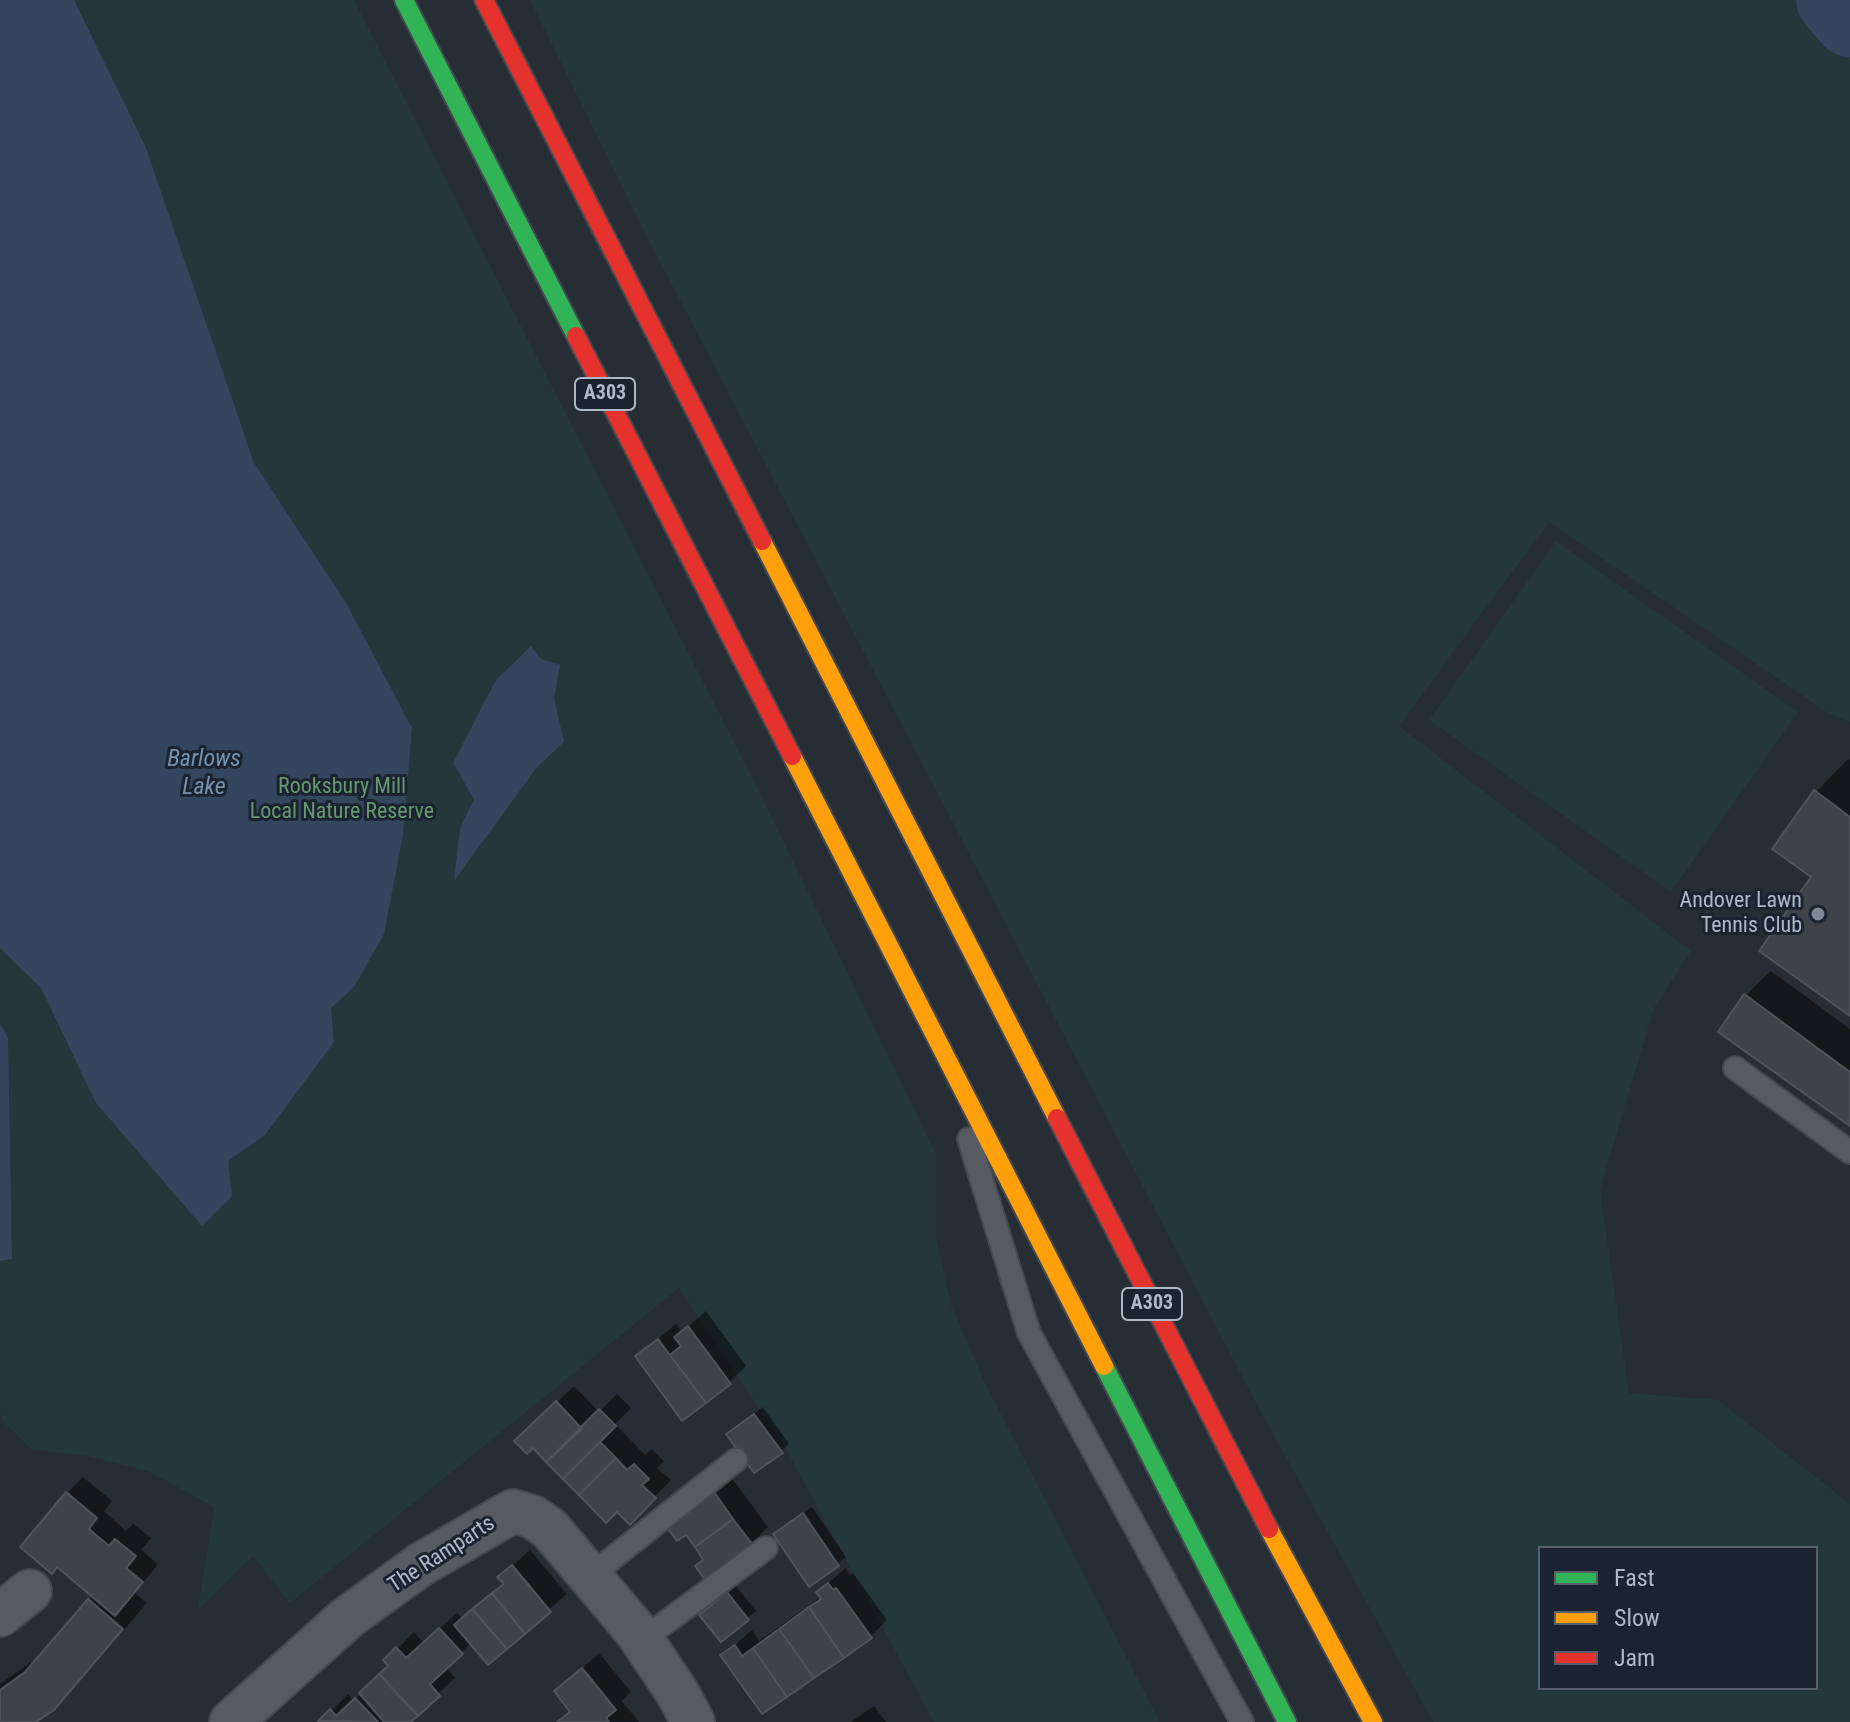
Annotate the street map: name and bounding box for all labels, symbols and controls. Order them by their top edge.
road number: A303 [575,378,635,410]
water label: Barlows Lake [167,746,241,802]
park label: Rooksbury Mill Local Nature Reserve [250,774,434,826]
place label: Andover Lawn Tennis Club [1680,888,1802,940]
marker: Andover Lawn Tennis Club [1809,905,1827,923]
road number: A303 [1122,1288,1182,1320]
street label: The Ramparts [384,1511,500,1599]
legend [1538,1546,1818,1690]
text: Fast [1614,1564,1655,1592]
text: Slow [1614,1604,1660,1632]
text: Jam [1614,1644,1655,1672]

